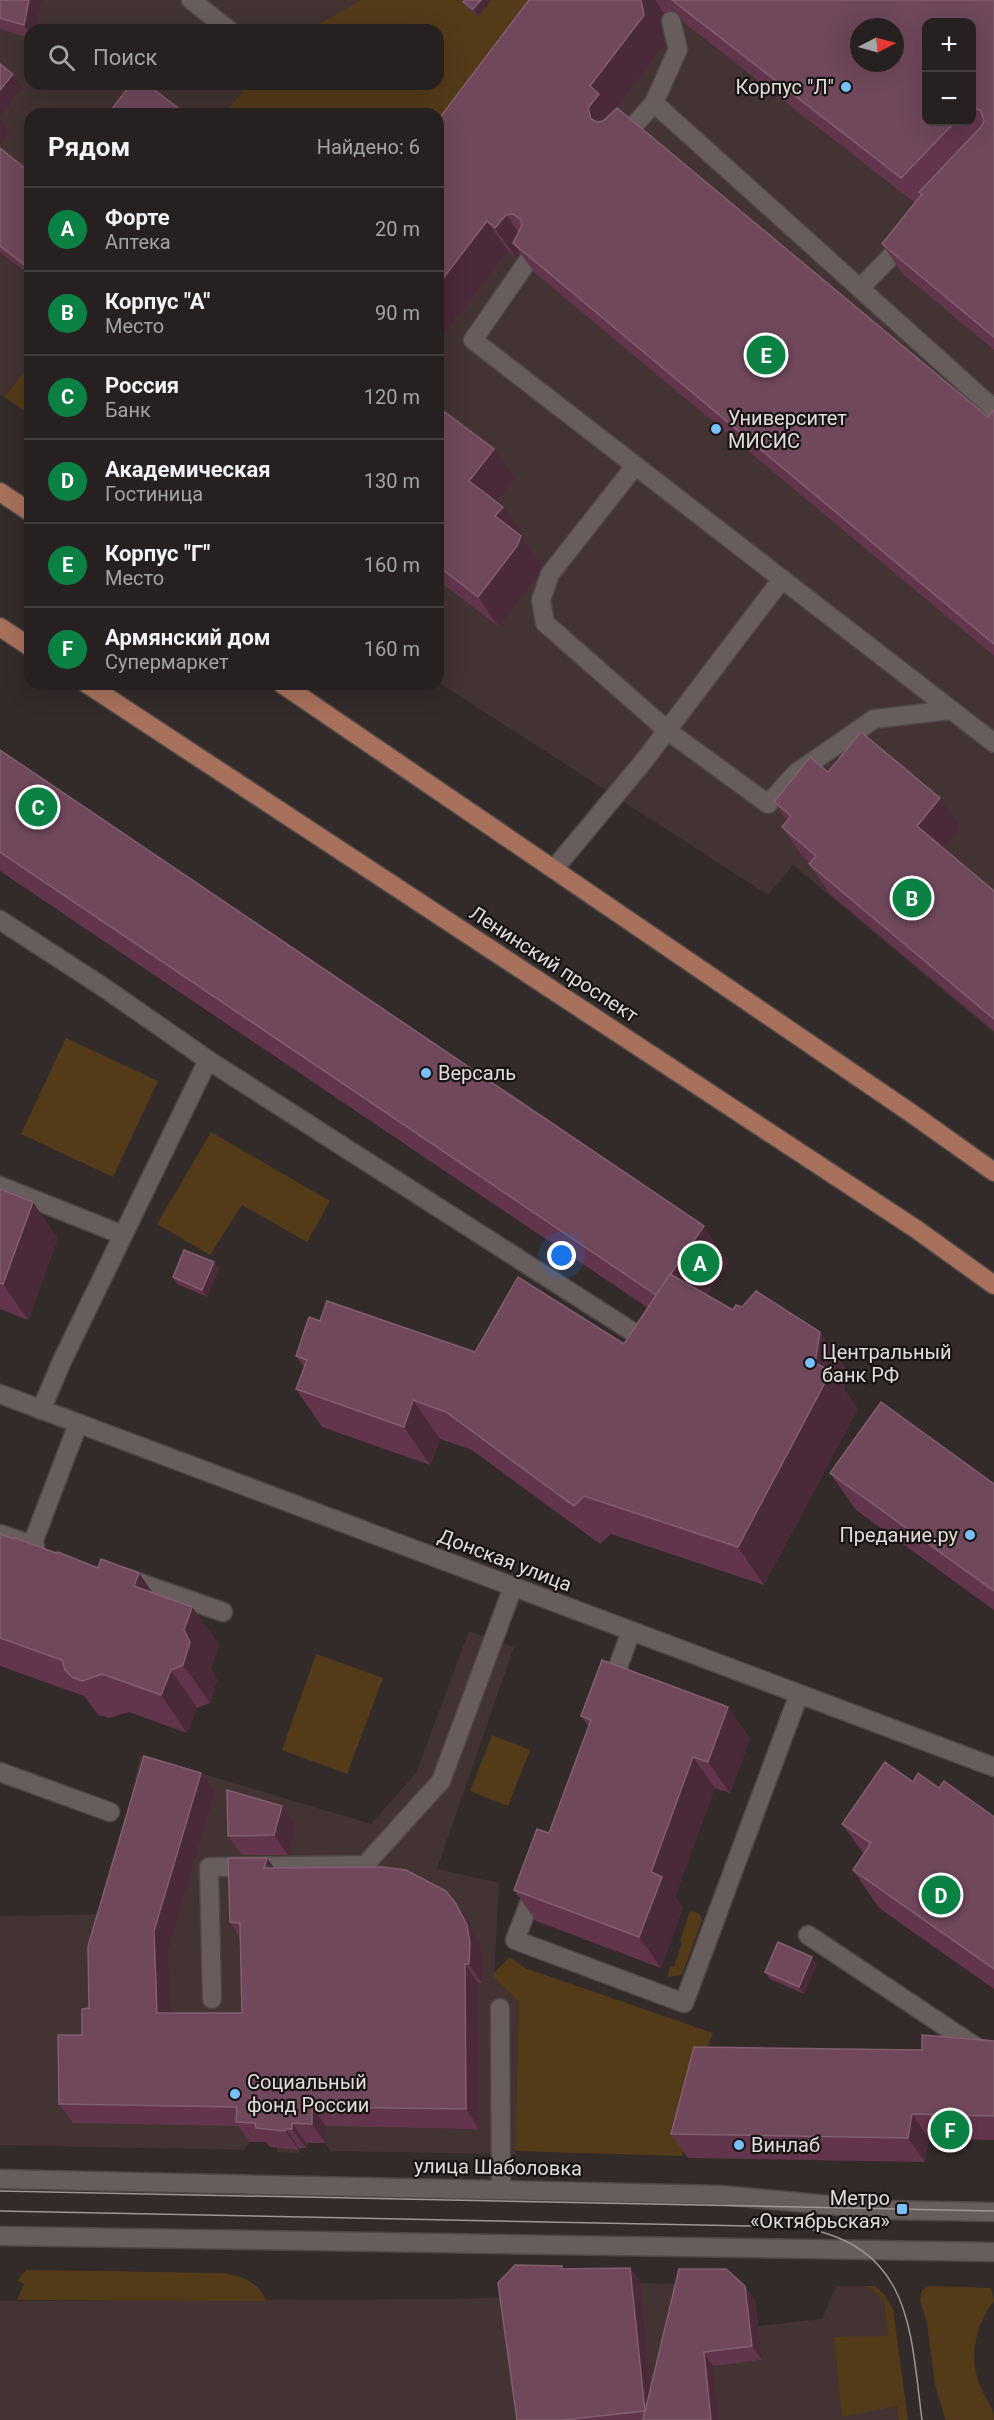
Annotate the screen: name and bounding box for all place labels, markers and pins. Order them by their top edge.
place label: Корпус "Л" [735,75,834,99]
marker: Корпус "Л" [839,80,853,94]
pin: E [746,332,786,378]
place label: Университет МИСИС [728,406,847,453]
marker: Университет МИСИС [709,422,723,436]
pin: C [18,784,57,830]
pin: B [892,876,932,920]
place label: Версаль [438,1061,516,1085]
marker: Версаль [419,1066,433,1080]
pin: A [680,1240,720,1286]
place label: Центральный банк РФ [822,1340,952,1387]
marker: Центральный банк РФ [803,1356,817,1370]
place label: Предание.ру [839,1523,959,1547]
marker: Предание.ру [963,1528,977,1542]
pin: D [922,1872,960,1918]
place label: Социальный фонд России [247,2070,369,2117]
marker: Социальный фонд России [228,2087,242,2101]
pin: F [930,2108,970,2152]
place label: Винлаб [751,2133,820,2157]
marker: Винлаб [732,2138,746,2152]
place label: Метро «Октябрьская» [750,2186,890,2233]
marker: Метро «Октябрьская» [895,2202,909,2216]

